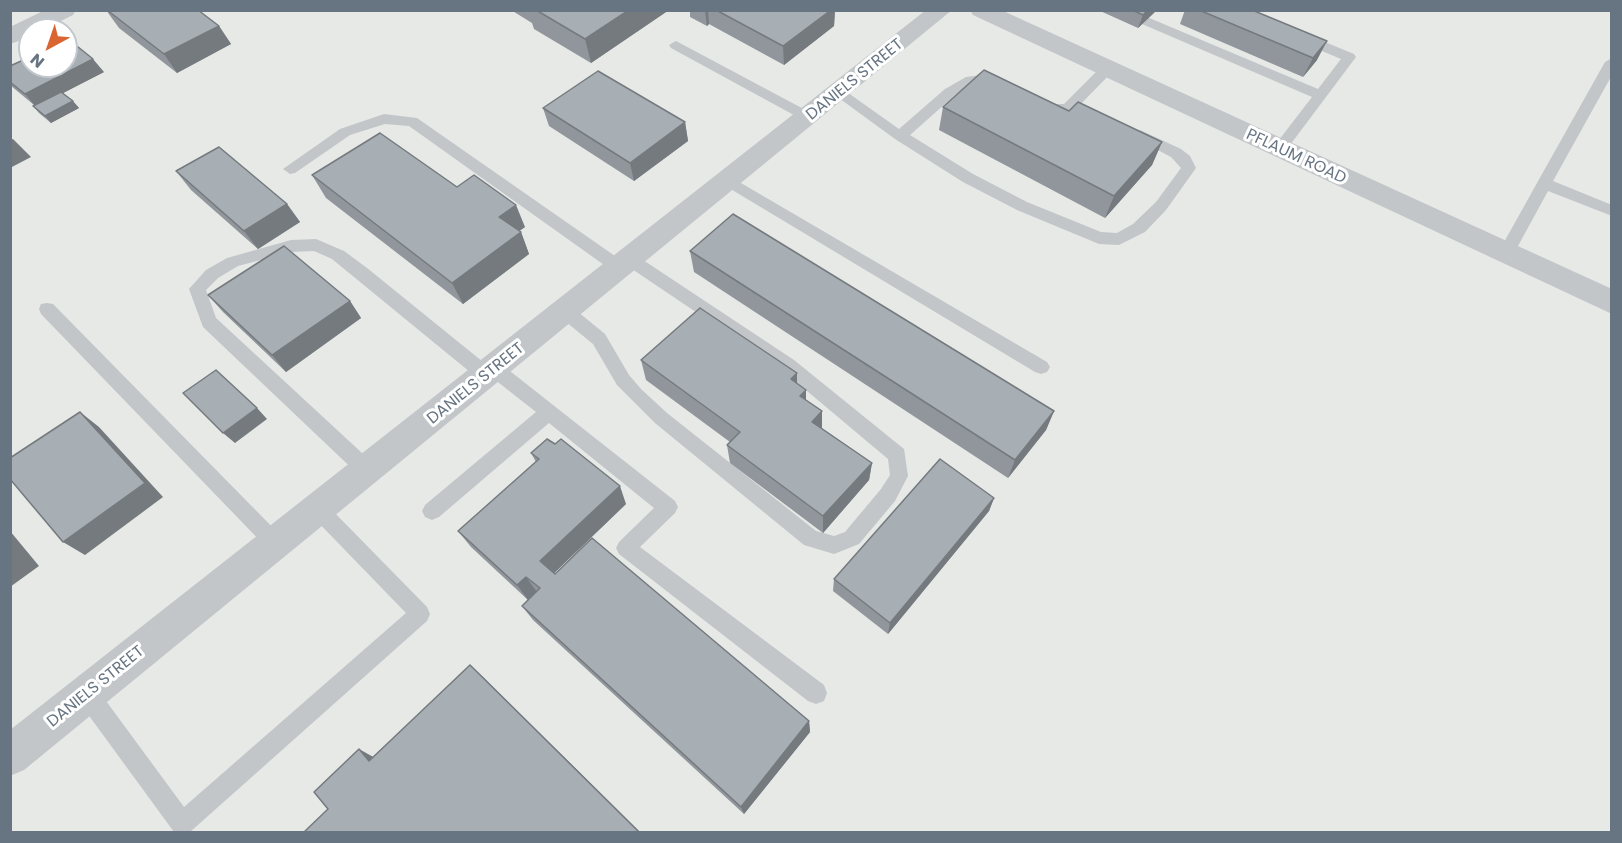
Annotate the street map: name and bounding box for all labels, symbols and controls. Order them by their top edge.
north arrow [18,18,78,78]
street label: DANIELS STREET [803,35,907,125]
text: N [25,48,49,73]
street label: PFLAUM ROAD [1243,125,1349,189]
street label: DANIELS STREET [424,339,528,429]
street label: DANIELS STREET [44,642,148,732]

